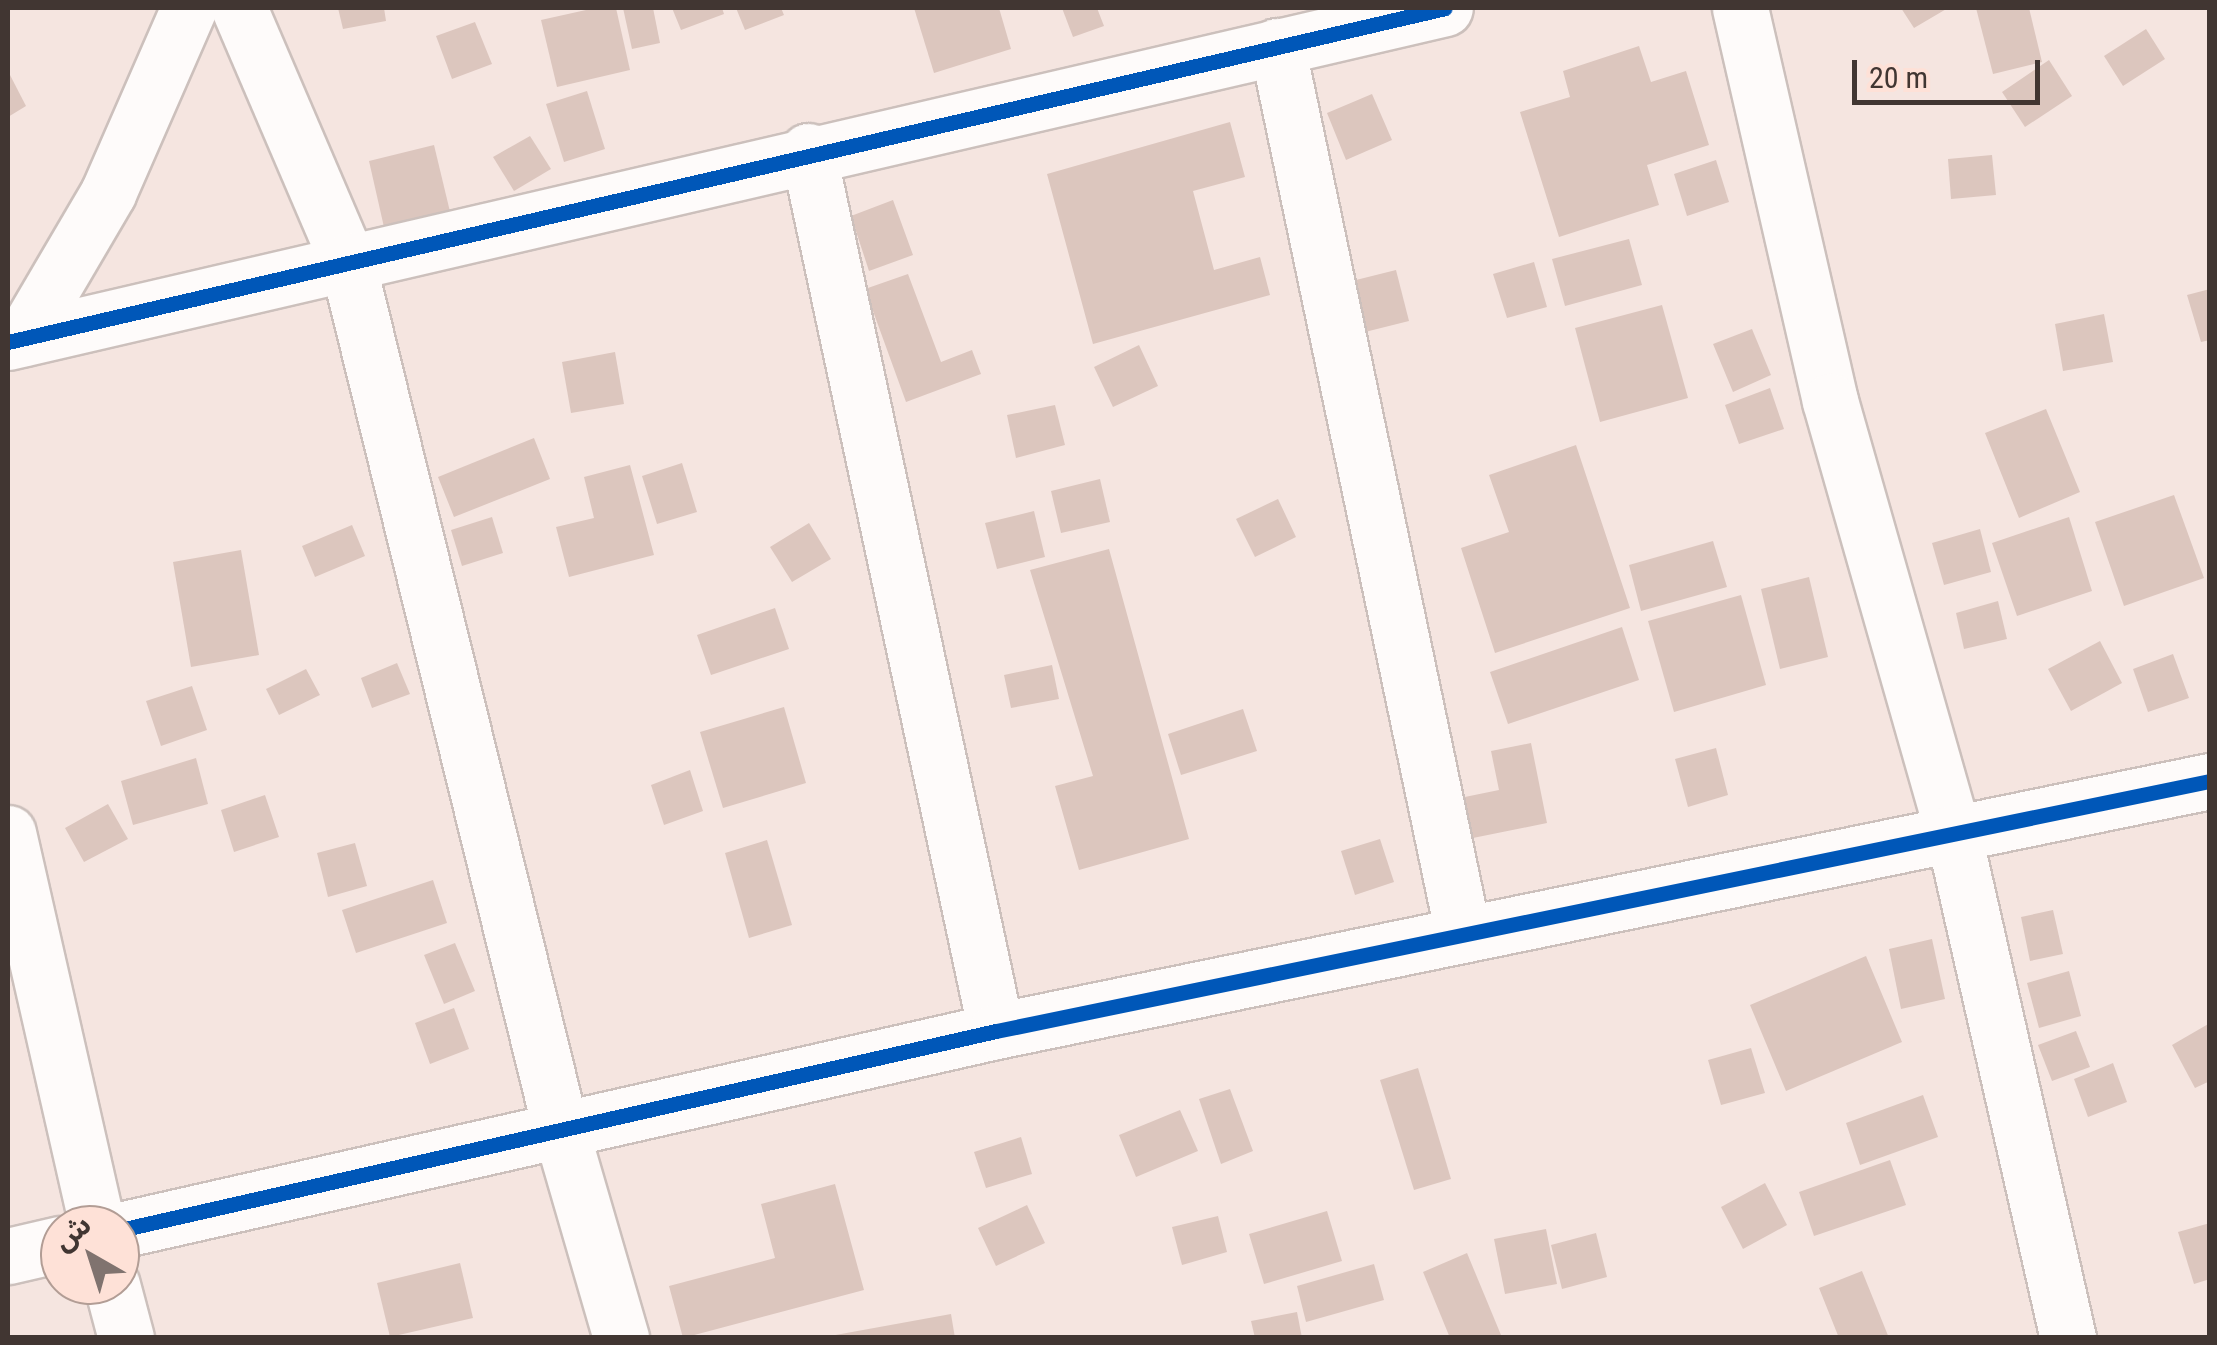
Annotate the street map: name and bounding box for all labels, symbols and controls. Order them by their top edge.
scale bar [1857,40,2044,102]
text: 20 m [1869,60,1928,95]
north arrow [40,1205,140,1305]
text: ش [47,1208,97,1258]

